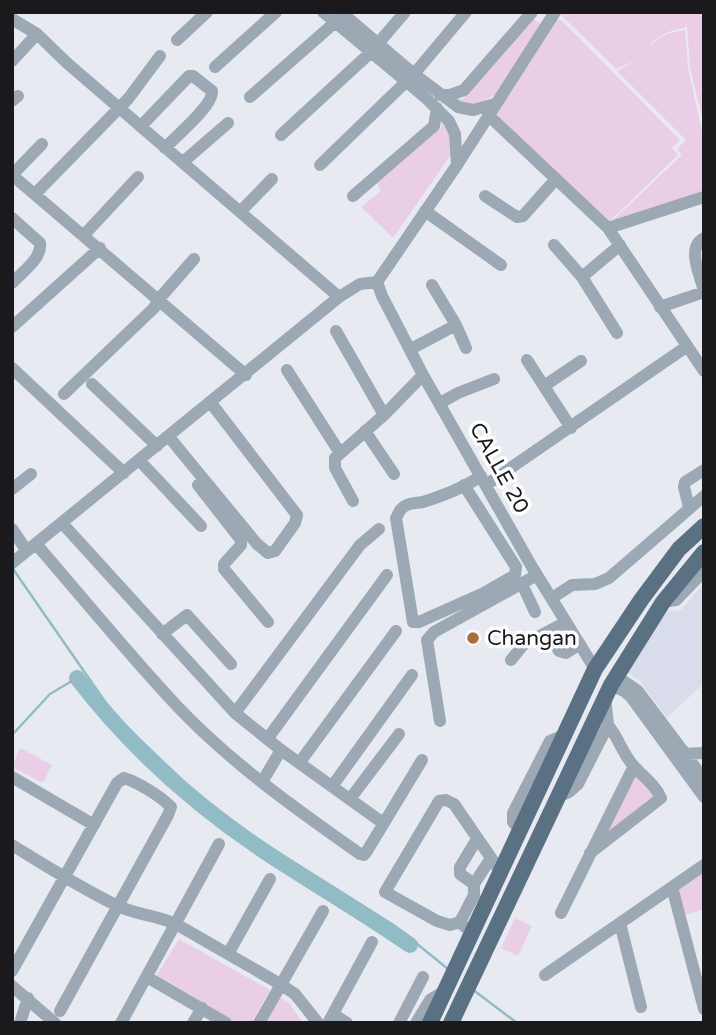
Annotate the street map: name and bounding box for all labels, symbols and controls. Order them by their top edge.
street label: CALLE 20 [464,418,534,518]
place label: Changan [487,626,577,651]
marker: Changan [465,630,481,646]

